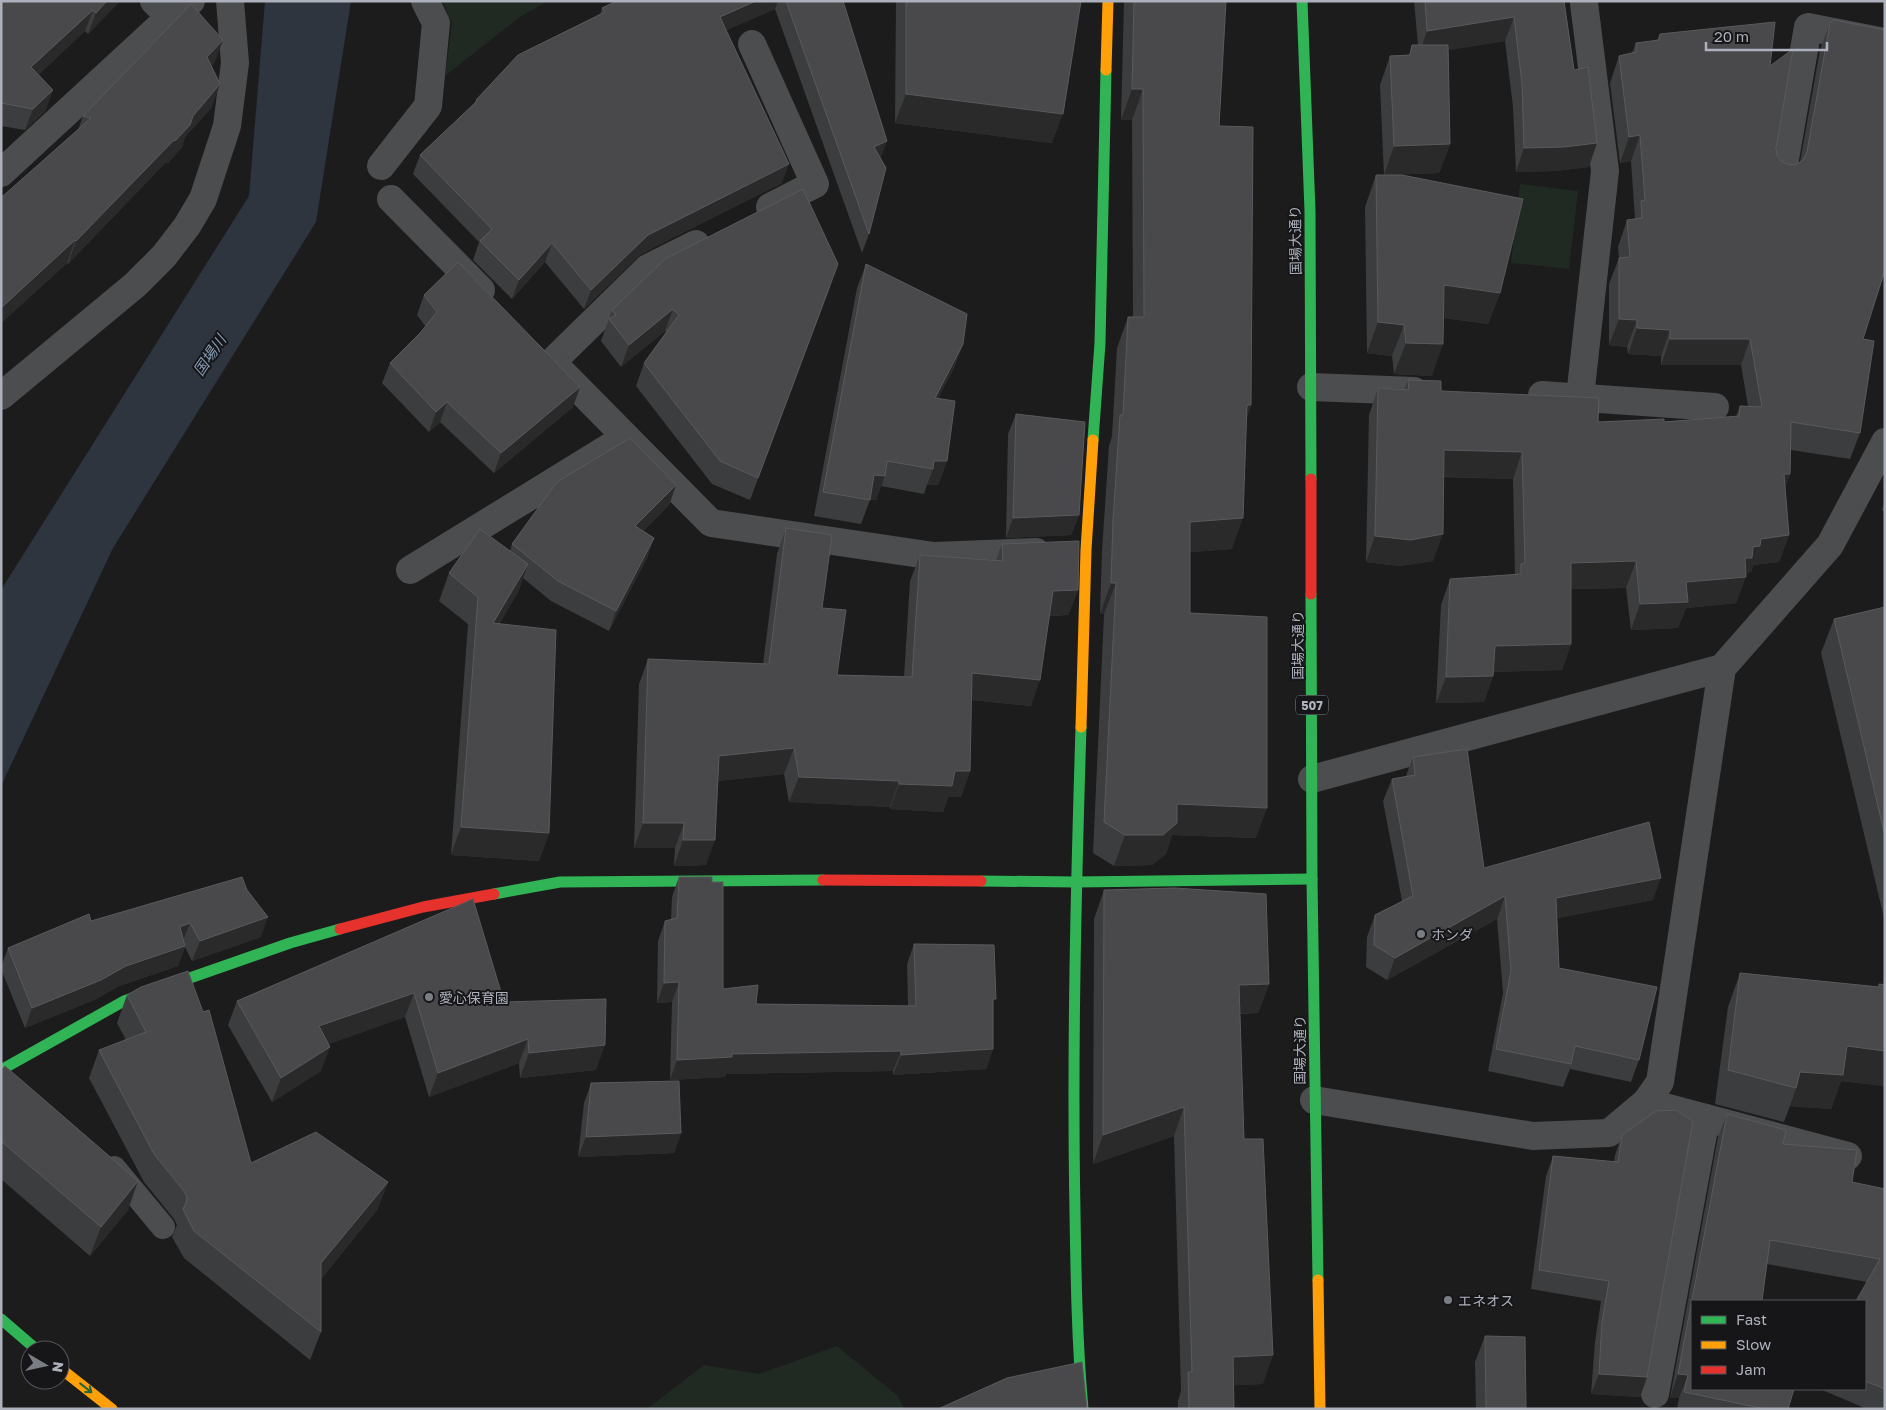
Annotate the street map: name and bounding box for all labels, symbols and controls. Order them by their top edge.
scale bar [1706,20,1827,52]
text: 20 m [1714,27,1749,45]
street label: 国場大通り [1286,205,1304,275]
water label: 国場川 [189,330,230,379]
street label: 国場大通り [1289,610,1306,680]
road number: 507 [1296,696,1328,714]
place label: ホンダ [1431,926,1473,943]
marker: ホンダ [1415,928,1427,940]
place label: 愛心保育園 [439,989,509,1006]
marker: 愛心保育園 [423,991,435,1003]
street label: 国場大通り [1291,1015,1308,1085]
place label: エネオス [1458,1292,1514,1309]
marker: エネオス [1442,1294,1454,1306]
legend [1691,1300,1866,1390]
text: Fast [1736,1310,1767,1328]
text: Slow [1736,1335,1771,1353]
north arrow [20,1340,70,1390]
text: Jam [1736,1360,1766,1378]
text: N [49,1361,68,1374]
one-way arrow [79,1383,92,1394]

